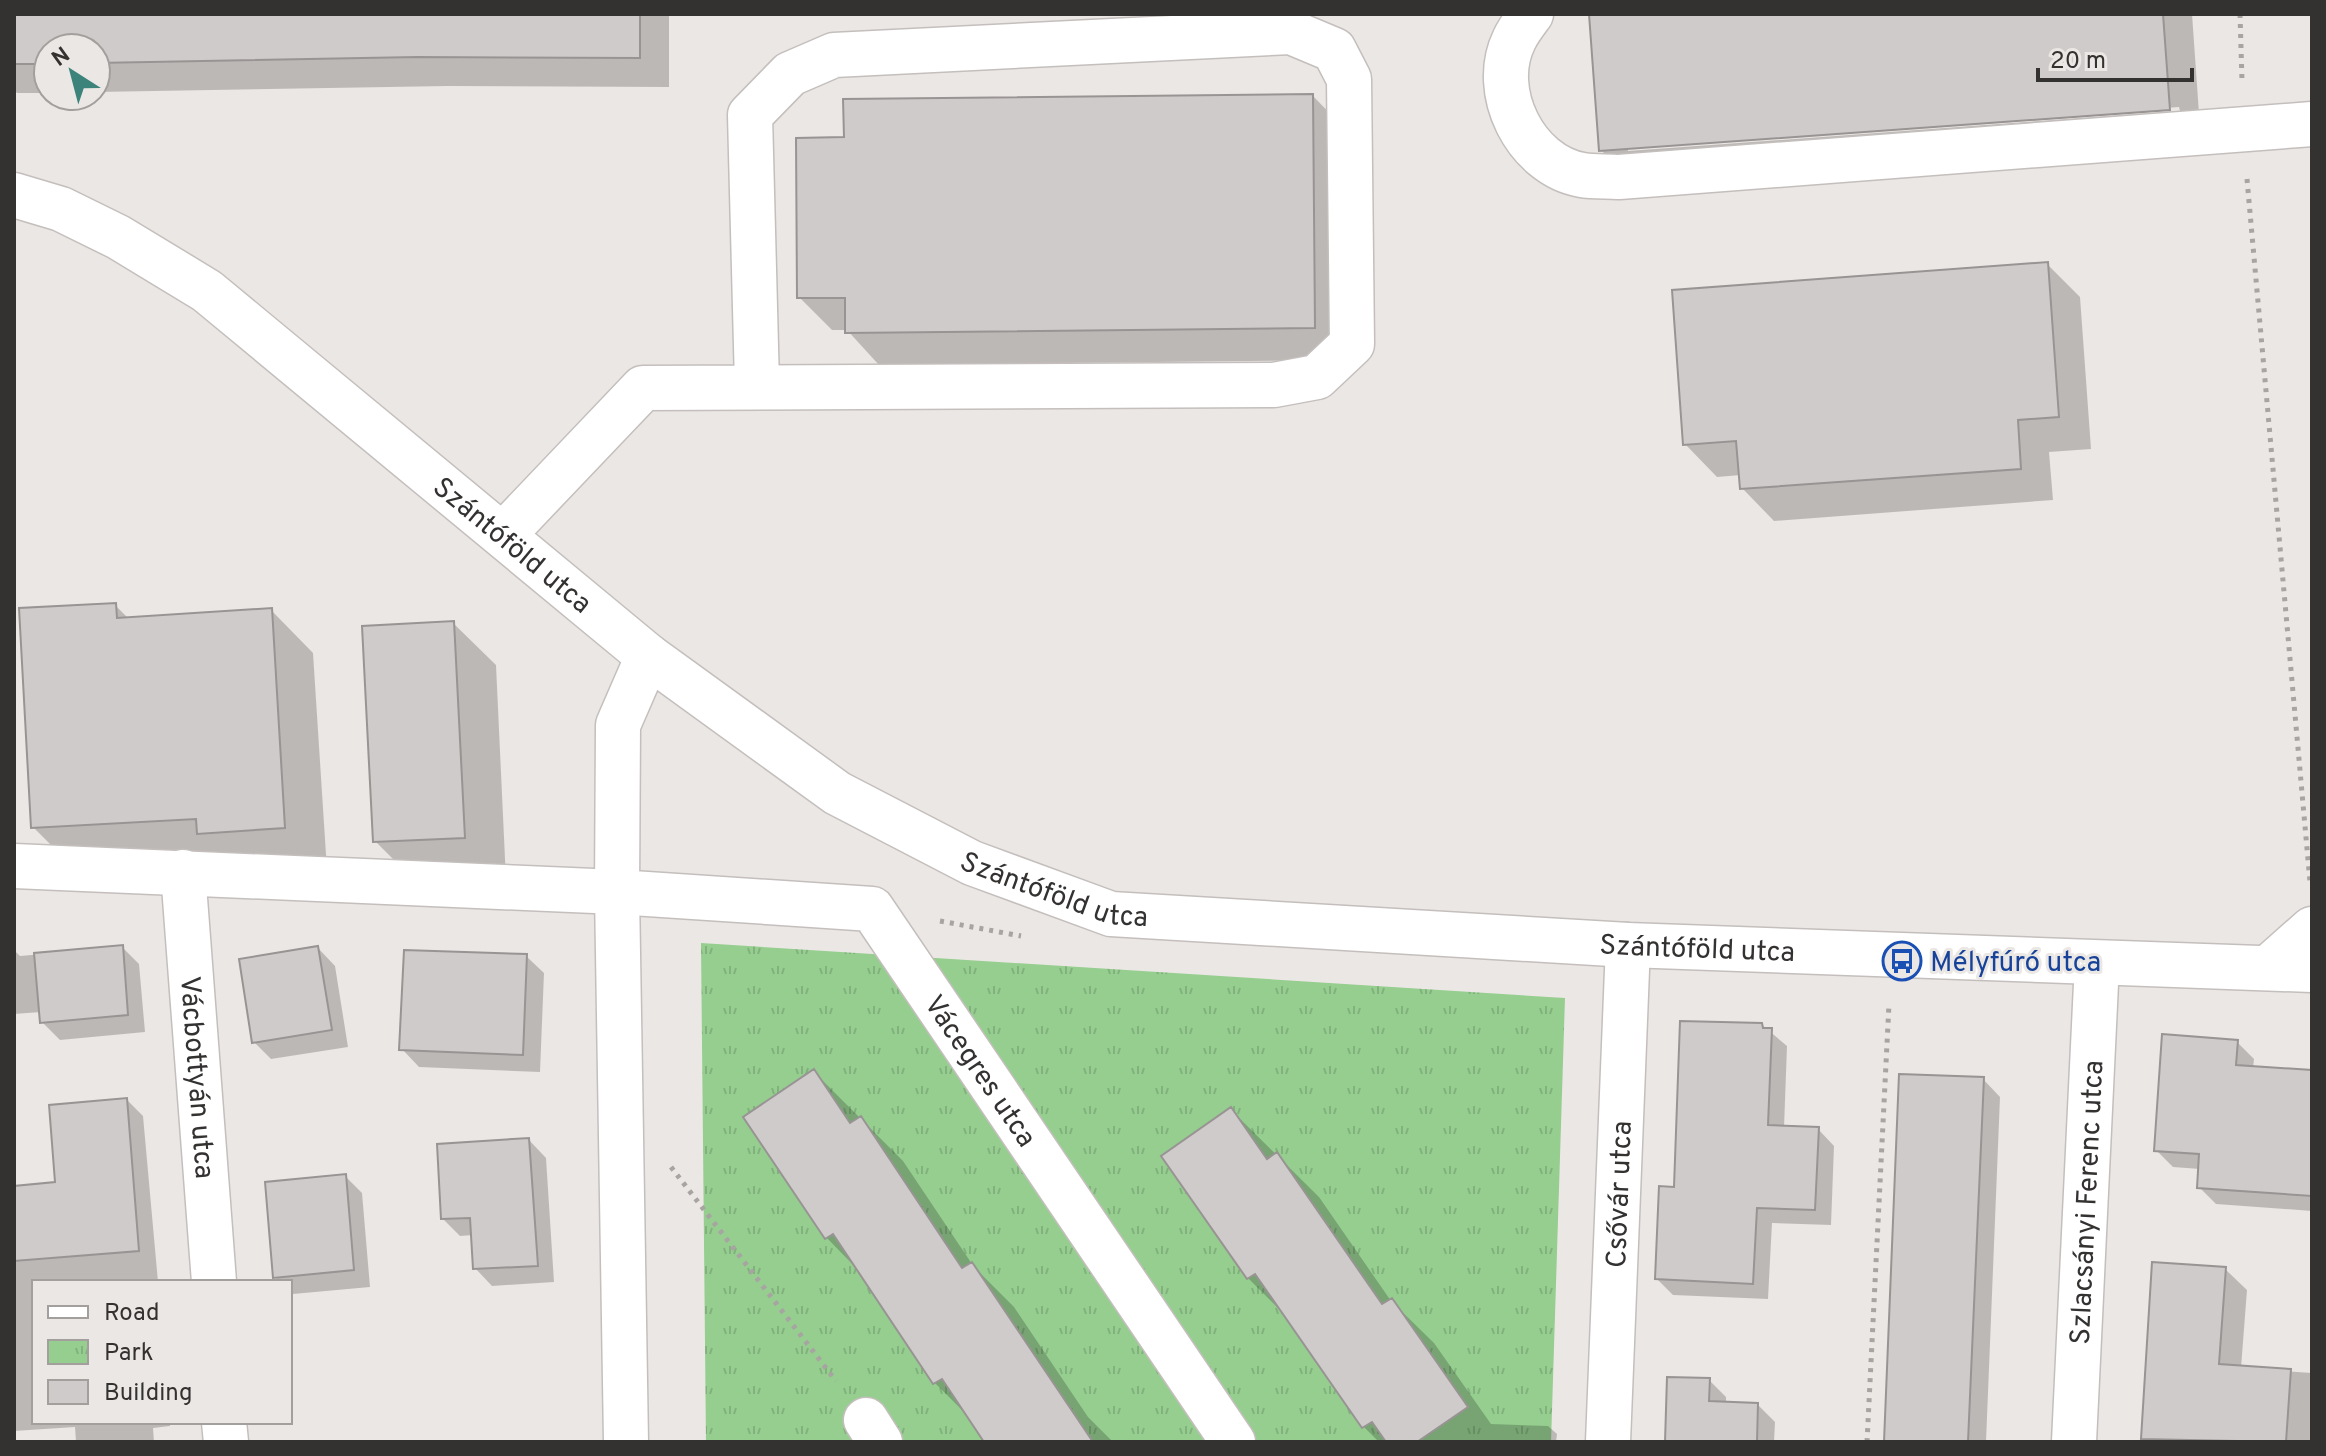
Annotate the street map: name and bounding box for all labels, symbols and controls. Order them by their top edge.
north arrow [32,32,112,112]
scale bar [2038,32,2192,82]
text: N [47,42,76,73]
text: 20 m [2050,47,2106,77]
street label: Szántóföld utca [424,470,598,623]
street label: Szántóföld utca [953,845,1149,937]
street label: Szántóföld utca [1598,928,1796,972]
bus stop icon: Mélyfúró utca [1881,940,1923,982]
place label: Mélyfúró utca [1930,946,2101,982]
street label: Vácbottyán utca [170,975,221,1180]
street label: Vácegres utca [915,989,1043,1155]
street label: Szlacsányi Ferenc utca [2064,1059,2113,1346]
street label: Csővár utca [1600,1120,1642,1269]
legend [32,1280,292,1424]
text: Road [104,1299,160,1329]
text: Park [104,1339,154,1369]
text: Building [104,1379,193,1409]

